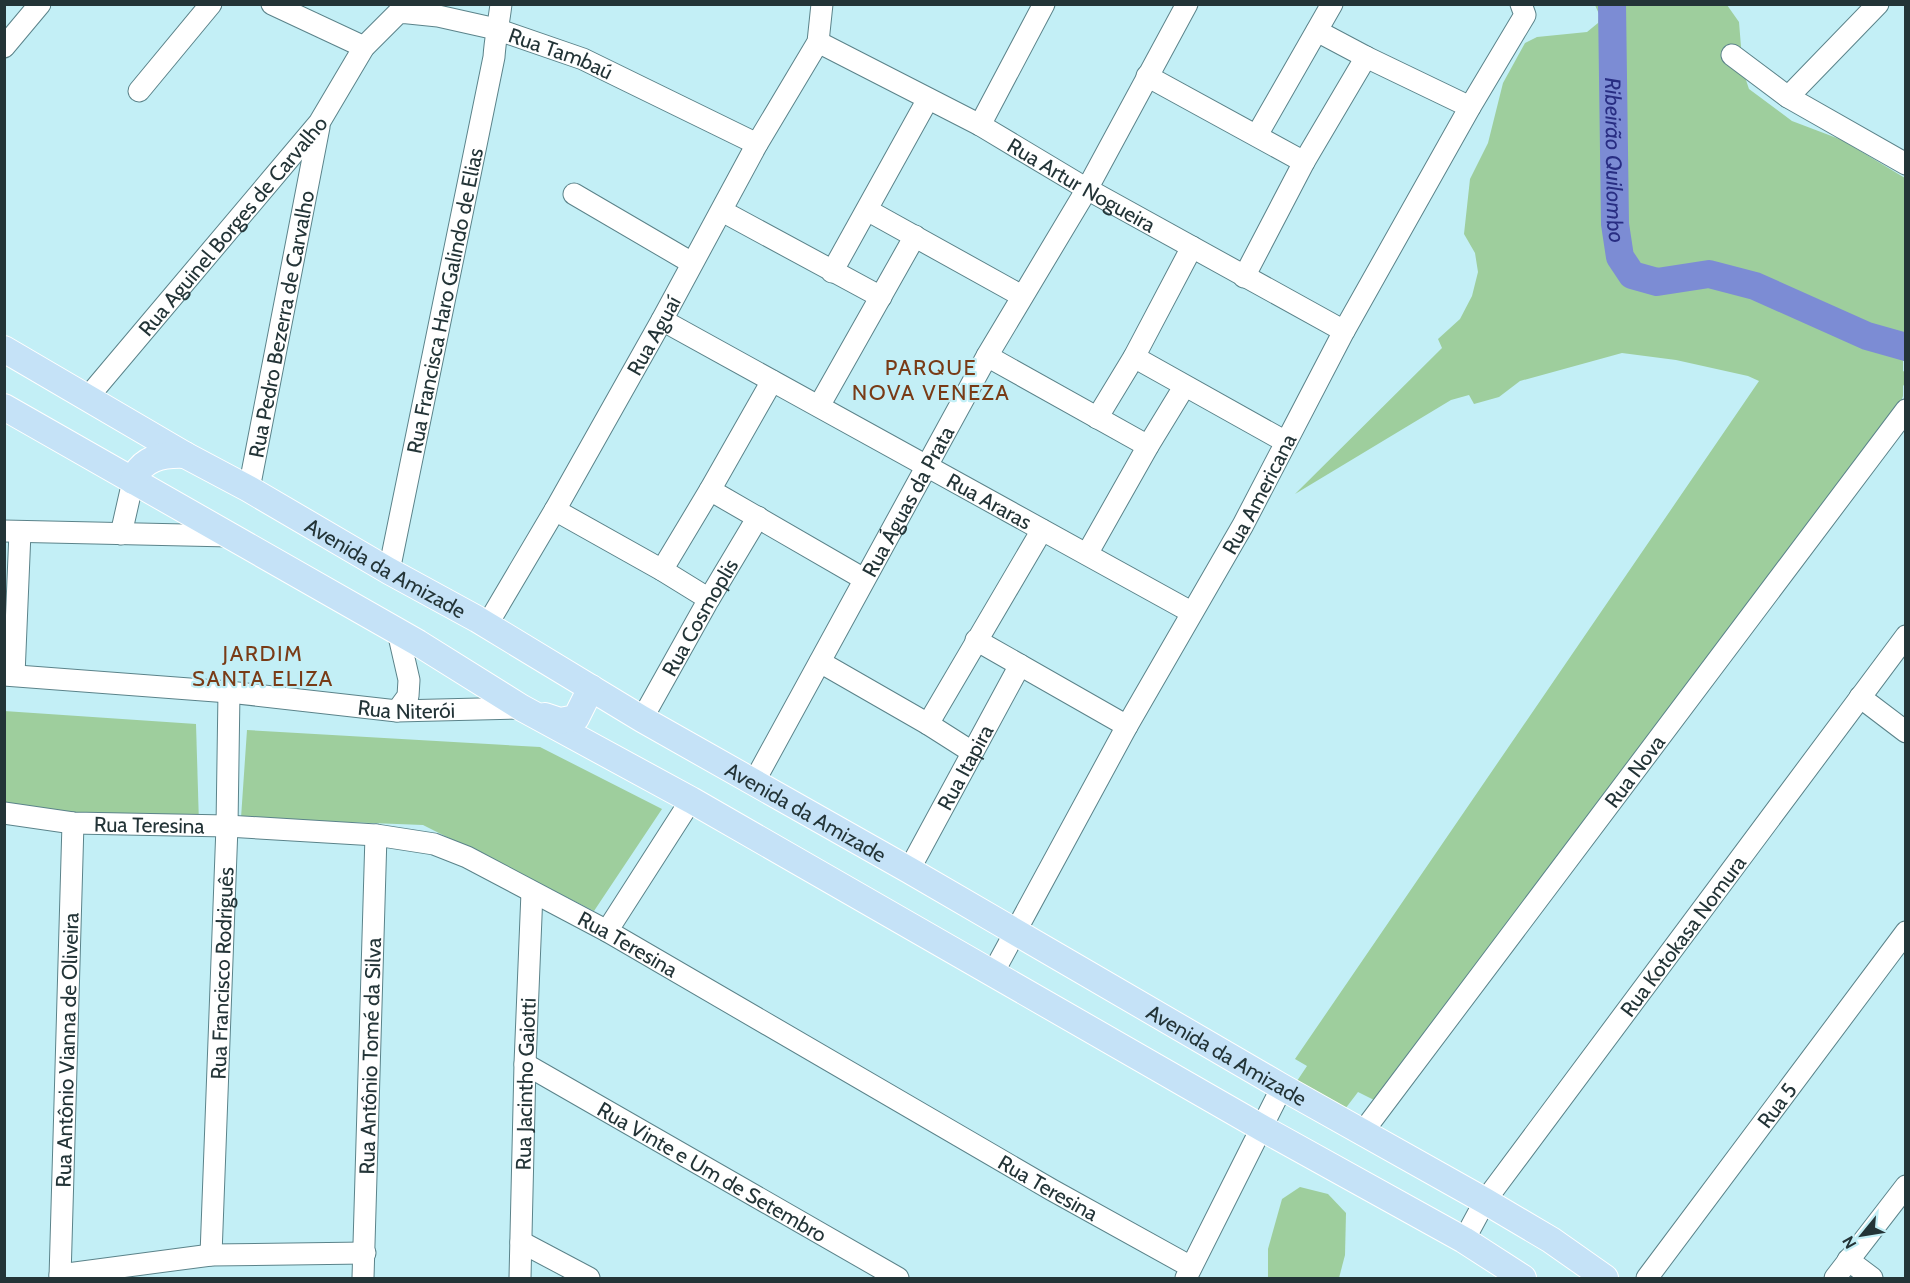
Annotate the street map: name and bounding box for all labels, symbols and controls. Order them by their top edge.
street label: Rua Tambaú [506,22,617,84]
water label: Ribeirão Quilombo [1600,77,1631,244]
street label: Rua Aguinel Borges de Carvalho [133,111,332,341]
street label: Rua Artur Nogueira [1003,132,1160,237]
street label: Rua Francisca Haro Galindo de Elias [401,145,488,456]
street label: Rua Pedro Bezerra de Carvalho [243,188,319,460]
street label: Rua Aguaí [621,291,686,379]
district label: PARQUE NOVA VENEZA [852,354,1010,406]
street label: Rua Águas da Prata [856,422,959,581]
street label: Rua Americana [1216,429,1301,559]
street label: Rua Araras [943,467,1036,534]
street label: Avenida da Amizade [301,512,471,623]
street label: Rua Cosmoplis [656,554,743,680]
district label: JARDIM SANTA ELIZA [192,640,334,692]
street label: Rua Niterói [356,694,455,724]
street label: Rua Itapira [931,720,998,814]
street label: Rua Nova [1599,730,1670,812]
street label: Avenida da Amizade [721,756,891,867]
street label: Rua Teresina [94,811,205,838]
street label: Rua Kotokasa Nomura [1614,850,1751,1021]
street label: Rua Francisco Rodriguês [205,866,238,1080]
street label: Rua Teresina [574,906,682,982]
street label: Rua Antônio Vianna de Oliveira [50,912,83,1188]
street label: Rua Antônio Tomé da Silva [354,937,385,1175]
street label: Rua Jacintho Gaiotti [510,997,540,1171]
street label: Avenida da Amizade [1142,999,1311,1111]
street label: Rua 5 [1752,1078,1801,1132]
street label: Rua Vinte e Um de Setembro [593,1096,831,1247]
street label: Rua Teresina [994,1149,1103,1226]
north arrow [1832,1205,1892,1265]
text: N [1838,1233,1860,1252]

